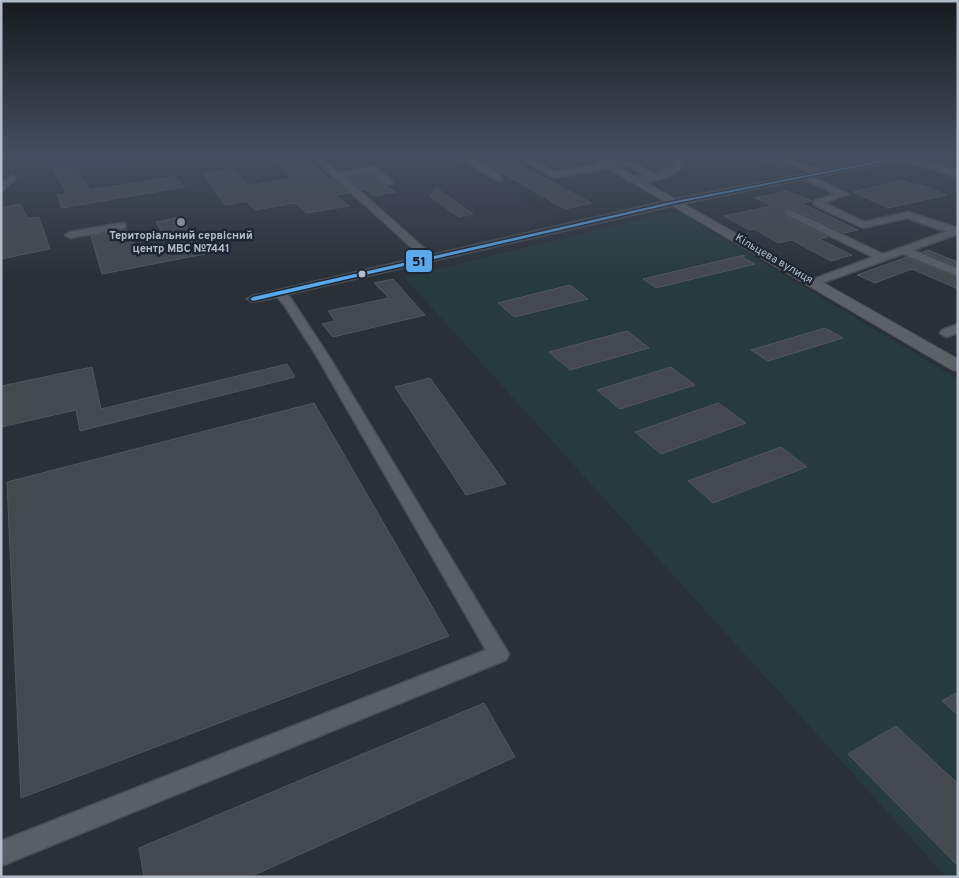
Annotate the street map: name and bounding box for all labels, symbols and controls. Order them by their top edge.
marker: Територіальний сервісний центр МВС №7441 [175,216,187,228]
place label: Територіальний сервісний центр МВС №7441 [109,229,253,256]
street label: Кільцева вулиця [732,231,816,287]
line badge: 51 [405,249,433,273]
text: 51 [412,254,426,271]
unlabelled marker [357,269,367,279]

